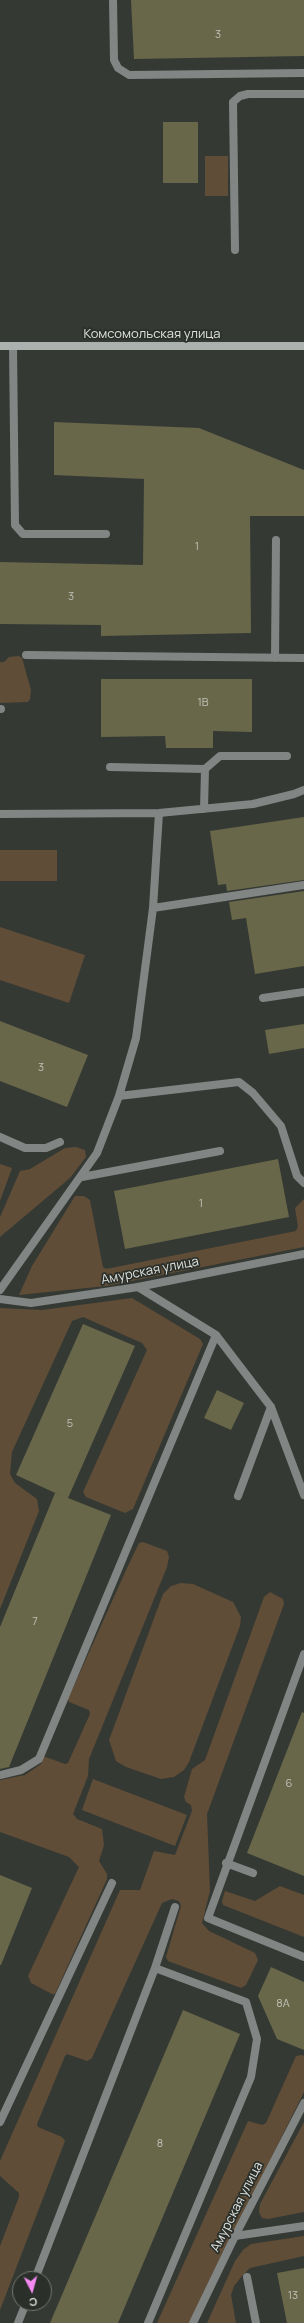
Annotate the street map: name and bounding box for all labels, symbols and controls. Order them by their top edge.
house number: 3 [215,28,221,42]
street label: Комсомольская улица [83,326,221,342]
house number: 1 [195,540,199,554]
house number: 3 [68,590,74,604]
house number: 1В [197,696,209,710]
house number: 3 [38,1061,44,1075]
house number: 1 [199,1197,203,1211]
street label: Амурская улица [100,1254,200,1288]
house number: 5 [67,1417,73,1431]
house number: 7 [32,1615,38,1629]
house number: 6 [286,1777,292,1791]
house number: 8А [276,1997,290,2011]
house number: 8 [157,2137,163,2151]
street label: Амурская улица [208,2159,266,2255]
north arrow [12,2271,52,2311]
house number: 13 [288,2289,298,2303]
text: С [28,2295,38,2310]

